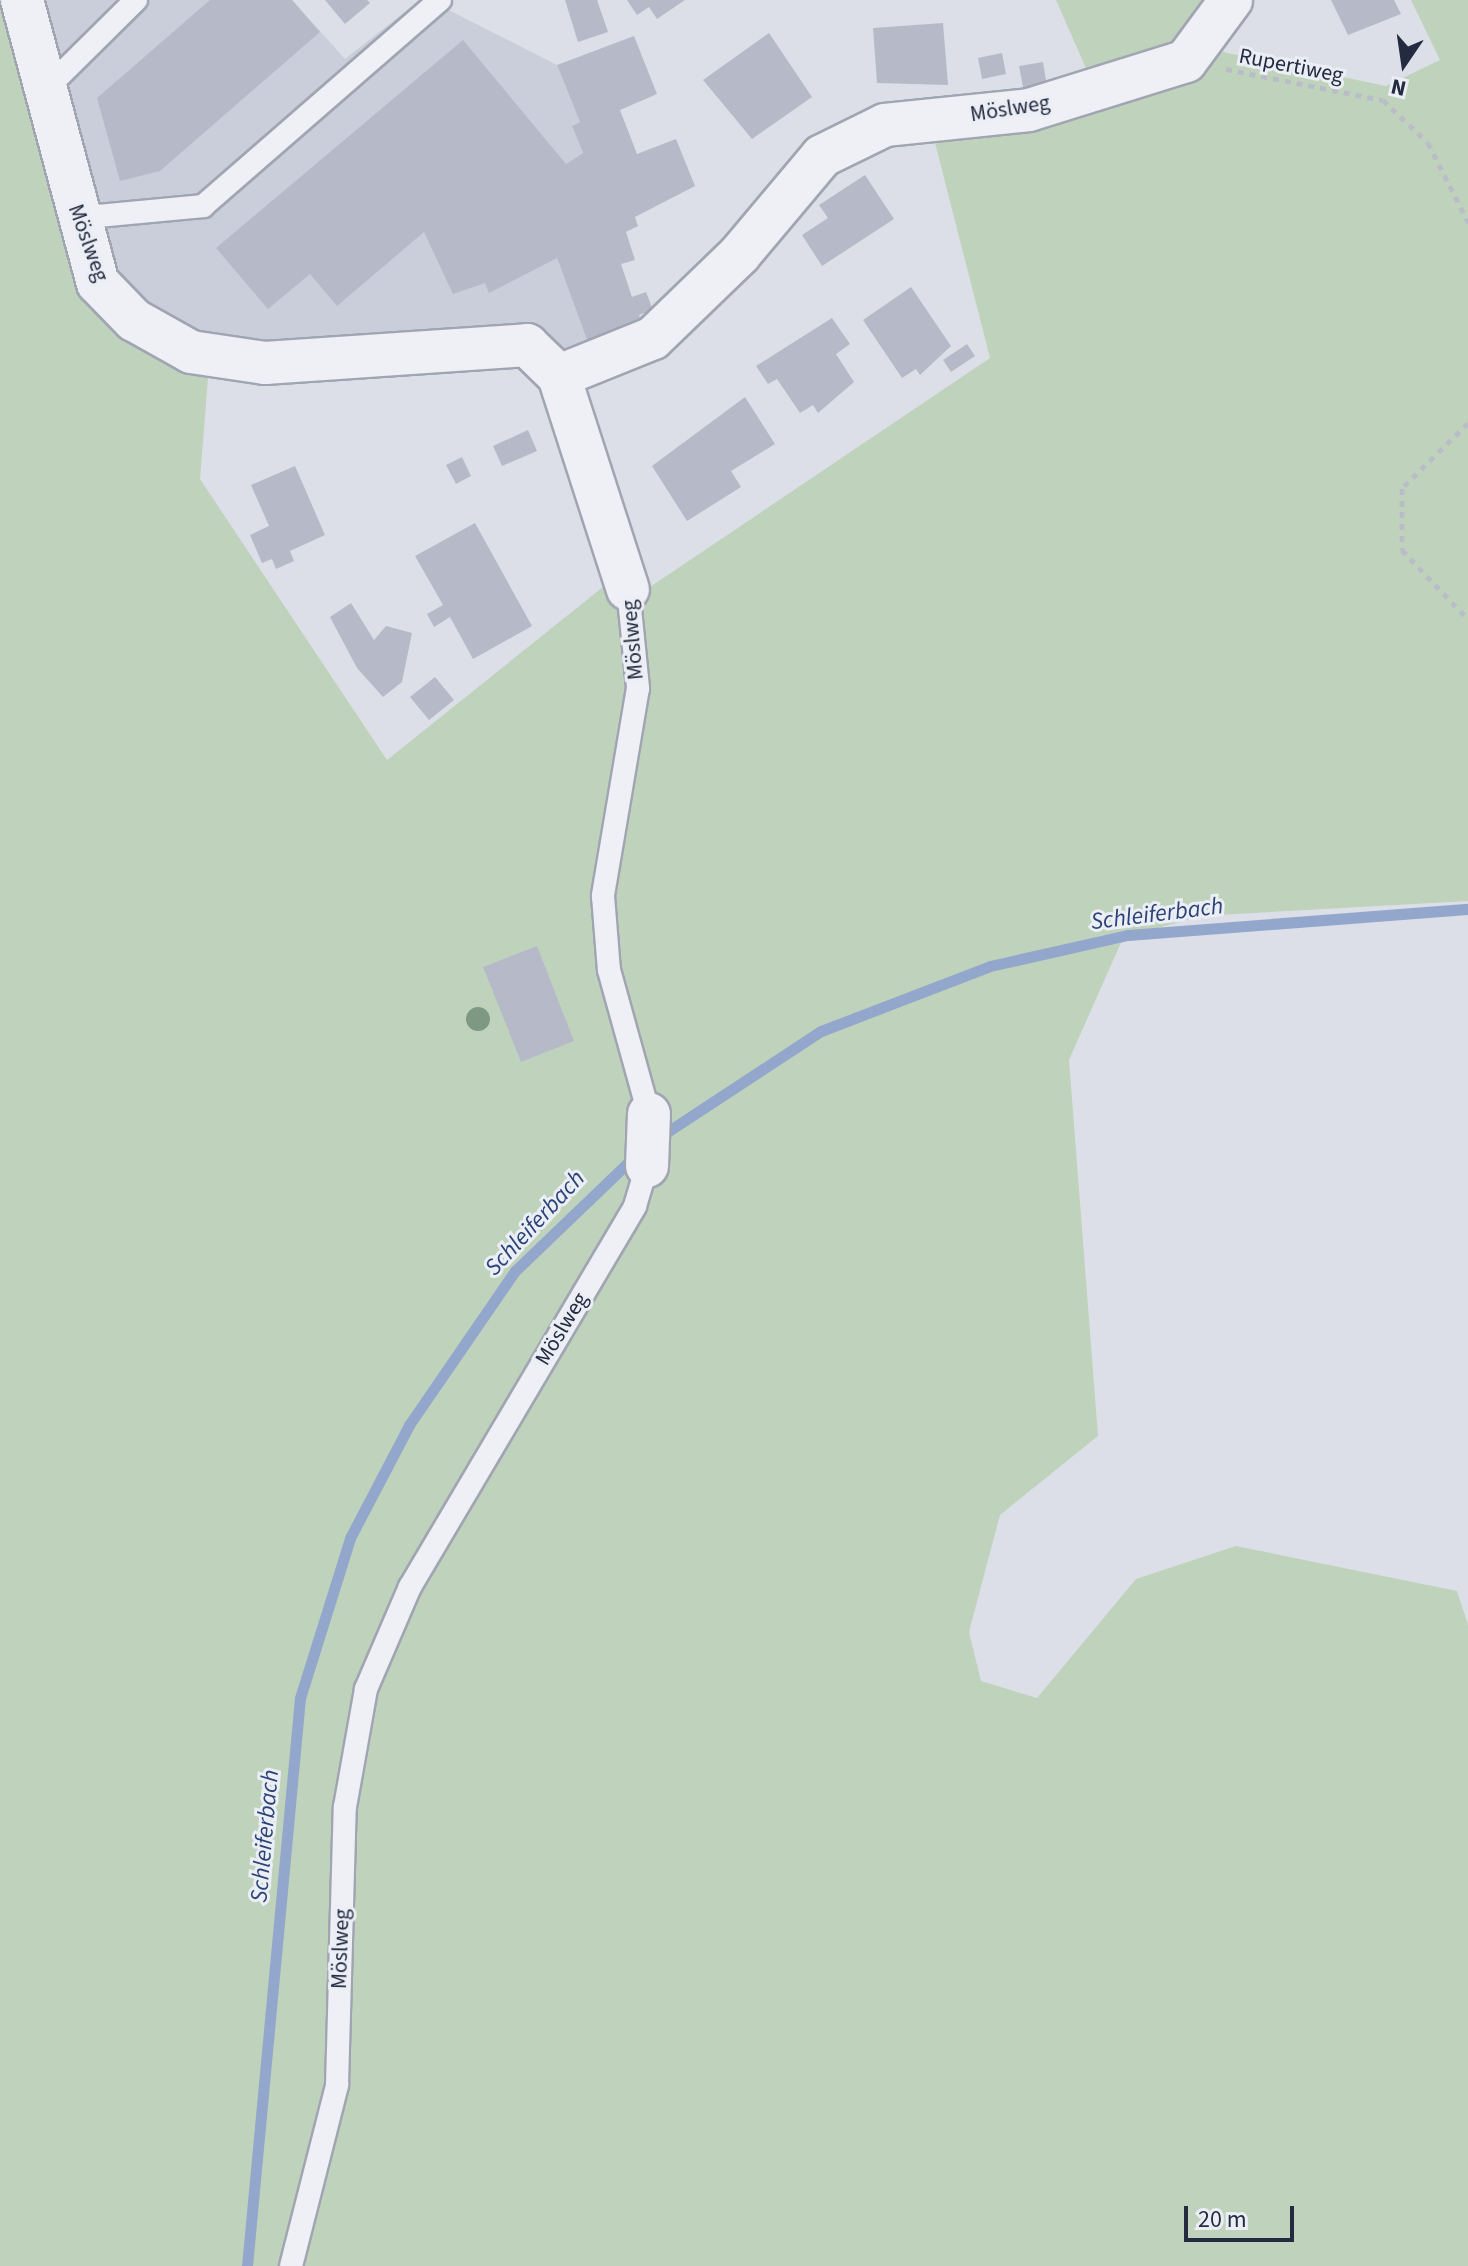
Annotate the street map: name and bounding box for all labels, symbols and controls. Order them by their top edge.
north arrow [1364,24,1444,104]
street label: Rupertiweg [1237,43,1345,89]
text: N [1388,70,1409,105]
street label: Möslweg [968,90,1052,128]
street label: Möslweg [62,201,114,285]
street label: Möslweg [616,599,650,681]
water label: Schleiferbach [1089,892,1225,936]
water label: Schleiferbach [479,1164,591,1282]
street label: Möslweg [530,1288,594,1370]
water label: Schleiferbach [245,1768,285,1904]
street label: Möslweg [326,1908,356,1990]
scale bar [1188,2190,1298,2240]
text: 20 m [1198,2202,1247,2237]

